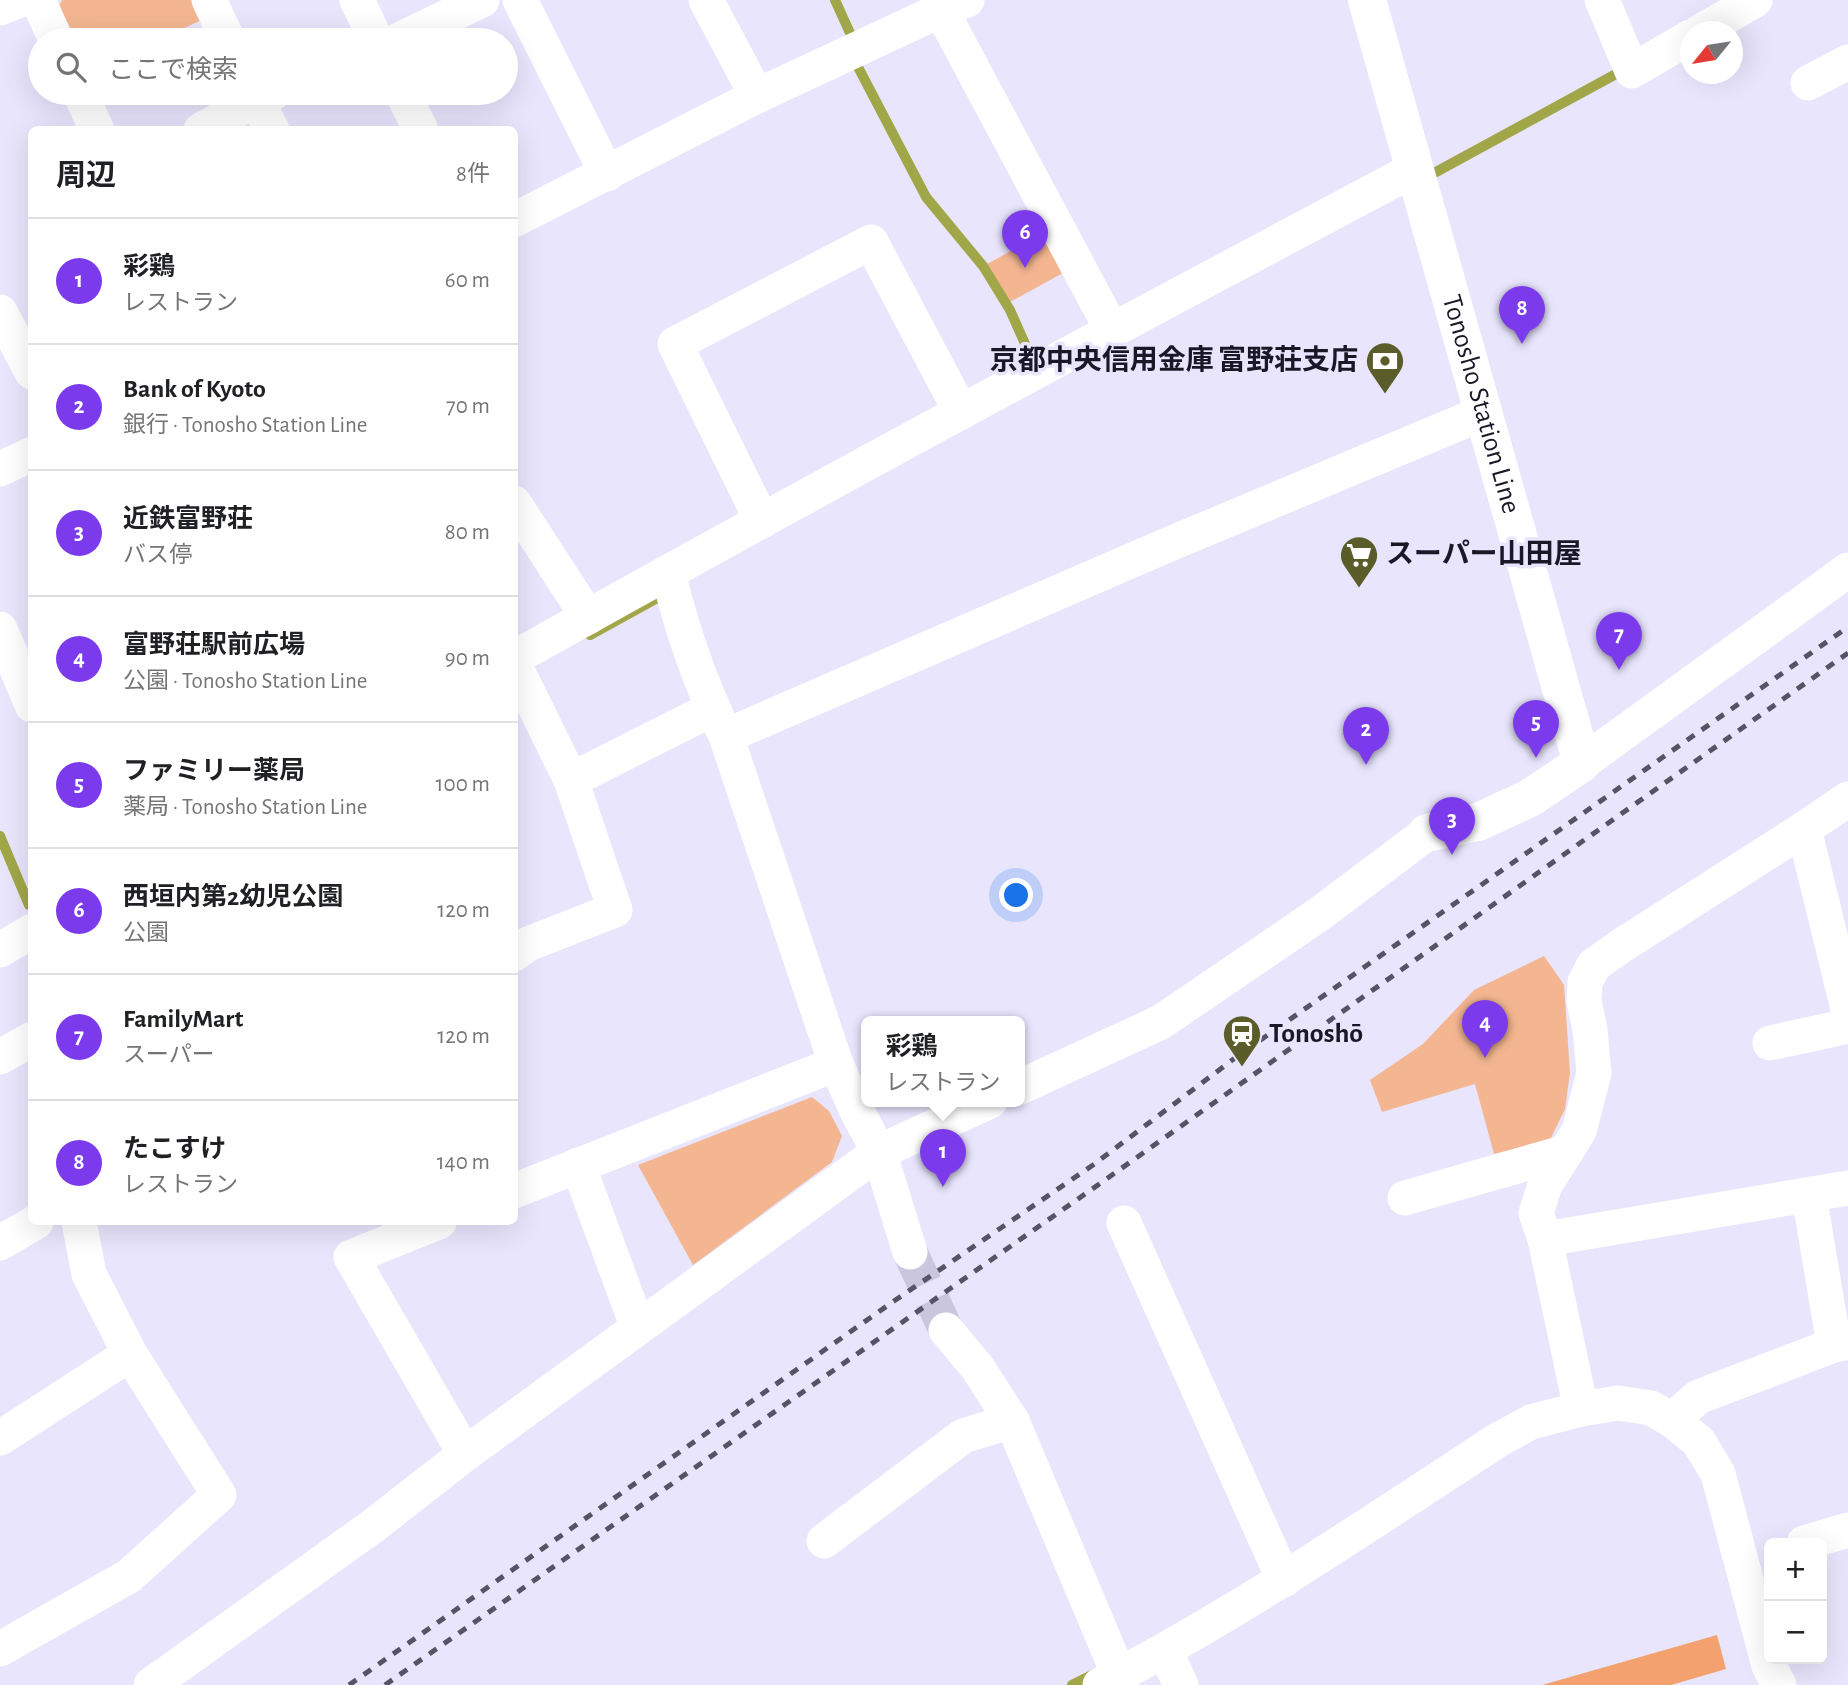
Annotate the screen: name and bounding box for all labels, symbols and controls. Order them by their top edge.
north arrow [1680,21,1743,84]
search box [28,28,518,105]
icon: search [52,48,90,86]
text: ここで検索 [108,57,238,83]
text: 周辺 [56,161,116,191]
text: 8件 [456,163,490,186]
pin: 6 [1002,210,1048,268]
text: 彩鶏 [123,254,175,280]
text: 1 [75,269,83,292]
text: 60 m [445,269,490,292]
pin: 8 [1499,286,1545,344]
text: レストラン [123,292,238,315]
street label: Tonosho Station Line [1437,292,1525,517]
bank icon: 京都中央信用金庫 富野荘支店 [1364,340,1406,395]
place label: 京都中央信用金庫 富野荘支店 [990,344,1358,375]
text: Bank of Kyoto [123,376,266,402]
text: 2 [74,395,84,418]
text: 70 m [446,395,490,418]
text: 銀行 · Tonosho Station Line [123,414,367,437]
text: 近鉄富野荘 [123,506,253,532]
text: 3 [74,521,84,544]
text: 80 m [445,521,490,544]
supermarket icon: スーパー山田屋 [1338,534,1380,589]
place label: スーパー山田屋 [1386,539,1582,569]
text: バス停 [123,544,192,567]
pin: 7 [1596,612,1642,670]
text: 富野荘駅前広場 [123,632,305,658]
text: 4 [73,647,85,670]
text: 90 m [445,647,490,670]
text: 公園 · Tonosho Station Line [123,670,367,693]
pin: 5 [1513,700,1559,758]
pin: 2 [1343,707,1389,765]
text: ファミリー薬局 [123,758,305,784]
text: 5 [74,773,84,796]
text: 100 m [436,773,490,796]
text: 薬局 · Tonosho Station Line [123,796,367,819]
pin: 3 [1429,797,1475,855]
your location [999,878,1033,912]
text: 西垣内第2幼児公園 [123,884,343,910]
text: 6 [73,899,85,922]
text: 120 m [437,899,490,922]
text: 公園 [123,922,169,945]
pin: 4 [1462,1000,1508,1058]
text: FamilyMart [123,1006,243,1032]
station icon: Tonoshō [1221,1013,1263,1068]
popup [861,1016,1025,1107]
place label: Tonoshō [1269,1020,1363,1048]
text: 7 [74,1025,84,1048]
text: 120 m [437,1025,490,1048]
text: 彩鶏 [886,1034,938,1060]
text: スーパー [123,1044,215,1067]
text: レストラン [886,1072,1001,1095]
pin: 1 [920,1129,966,1187]
text: たこすけ [123,1136,226,1162]
text: 8 [73,1151,85,1174]
text: 140 m [437,1151,490,1174]
text: レストラン [123,1174,238,1197]
map controls [1764,1538,1827,1664]
button: + [1764,1538,1827,1601]
button: − [1764,1601,1827,1664]

